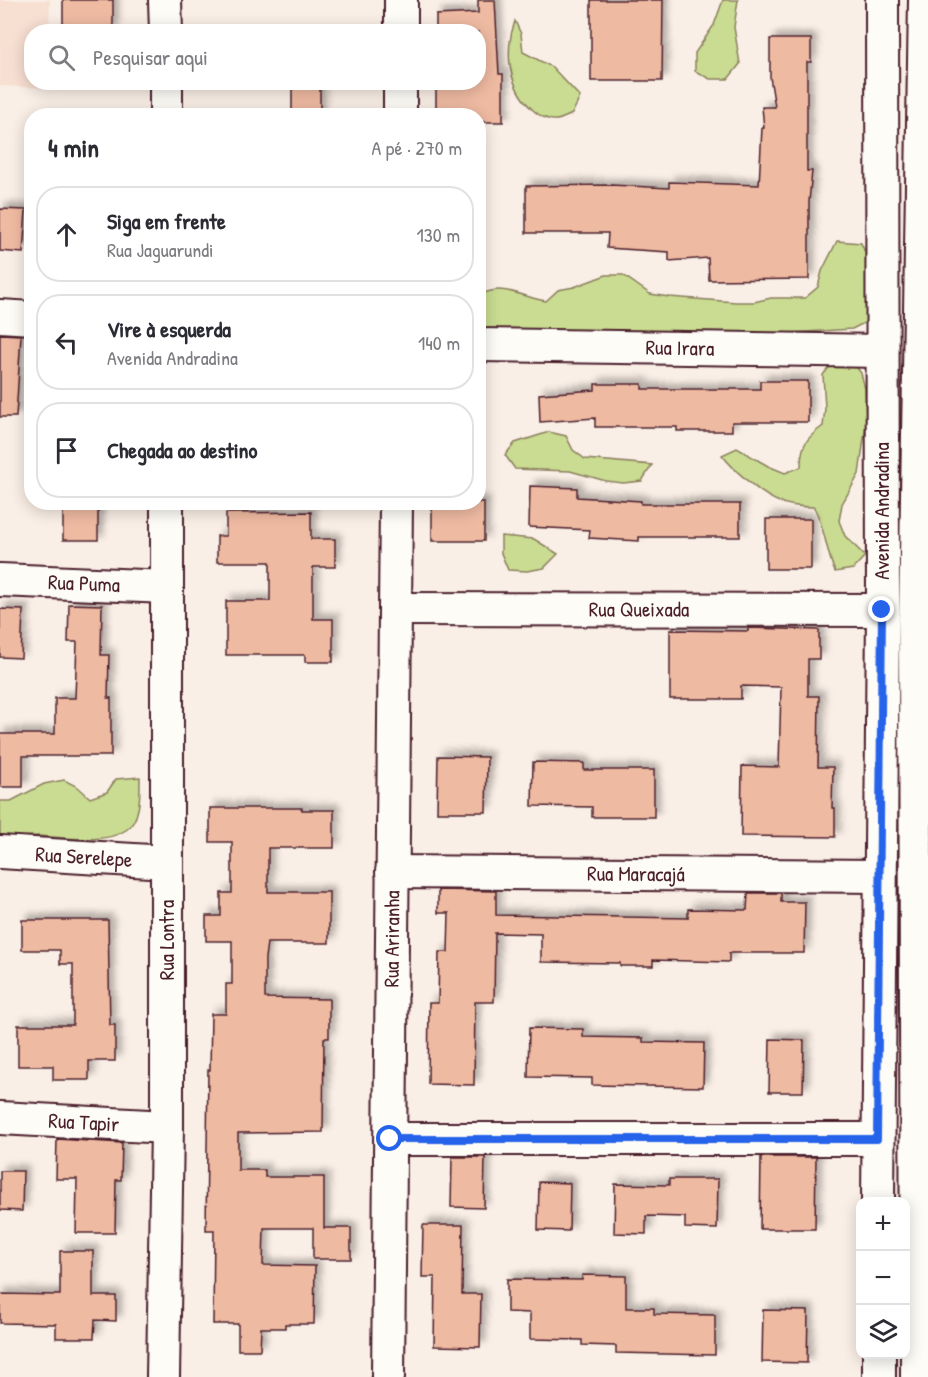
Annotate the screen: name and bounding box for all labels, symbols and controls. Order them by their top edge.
search box [24,24,486,90]
icon: search [45,41,78,74]
text: Pesquisar aqui [93,42,208,72]
text: 4 min [48,130,99,165]
text: A pé · 270 m [372,134,462,161]
text: Siga em frente [107,206,226,236]
icon: ahead [50,218,83,251]
text: 130 m [417,221,460,248]
text: Rua Jaguarundi [107,236,214,263]
text: Vire à esquerda [107,314,231,344]
icon: left [50,326,83,359]
text: 140 m [418,329,460,356]
street label: Rua Irara [645,332,715,363]
text: Avenida Andradina [107,344,238,371]
icon: arrive [50,434,83,467]
text: Chegada ao destino [107,435,257,465]
street label: Avenida Andradina [867,442,896,580]
street label: Rua Puma [47,567,121,599]
street label: Rua Queixada [589,594,689,624]
route end [868,596,894,622]
street label: Rua Serelepe [35,839,133,874]
street label: Rua Maracajá [587,859,685,888]
street label: Rua Ariranha [377,890,406,988]
street label: Rua Lontra [152,900,181,980]
street label: Rua Tapir [48,1106,120,1138]
route start [376,1125,402,1151]
map controls [856,1197,910,1359]
button: + [856,1197,910,1251]
button: − [856,1251,910,1305]
button: layers [856,1305,910,1359]

